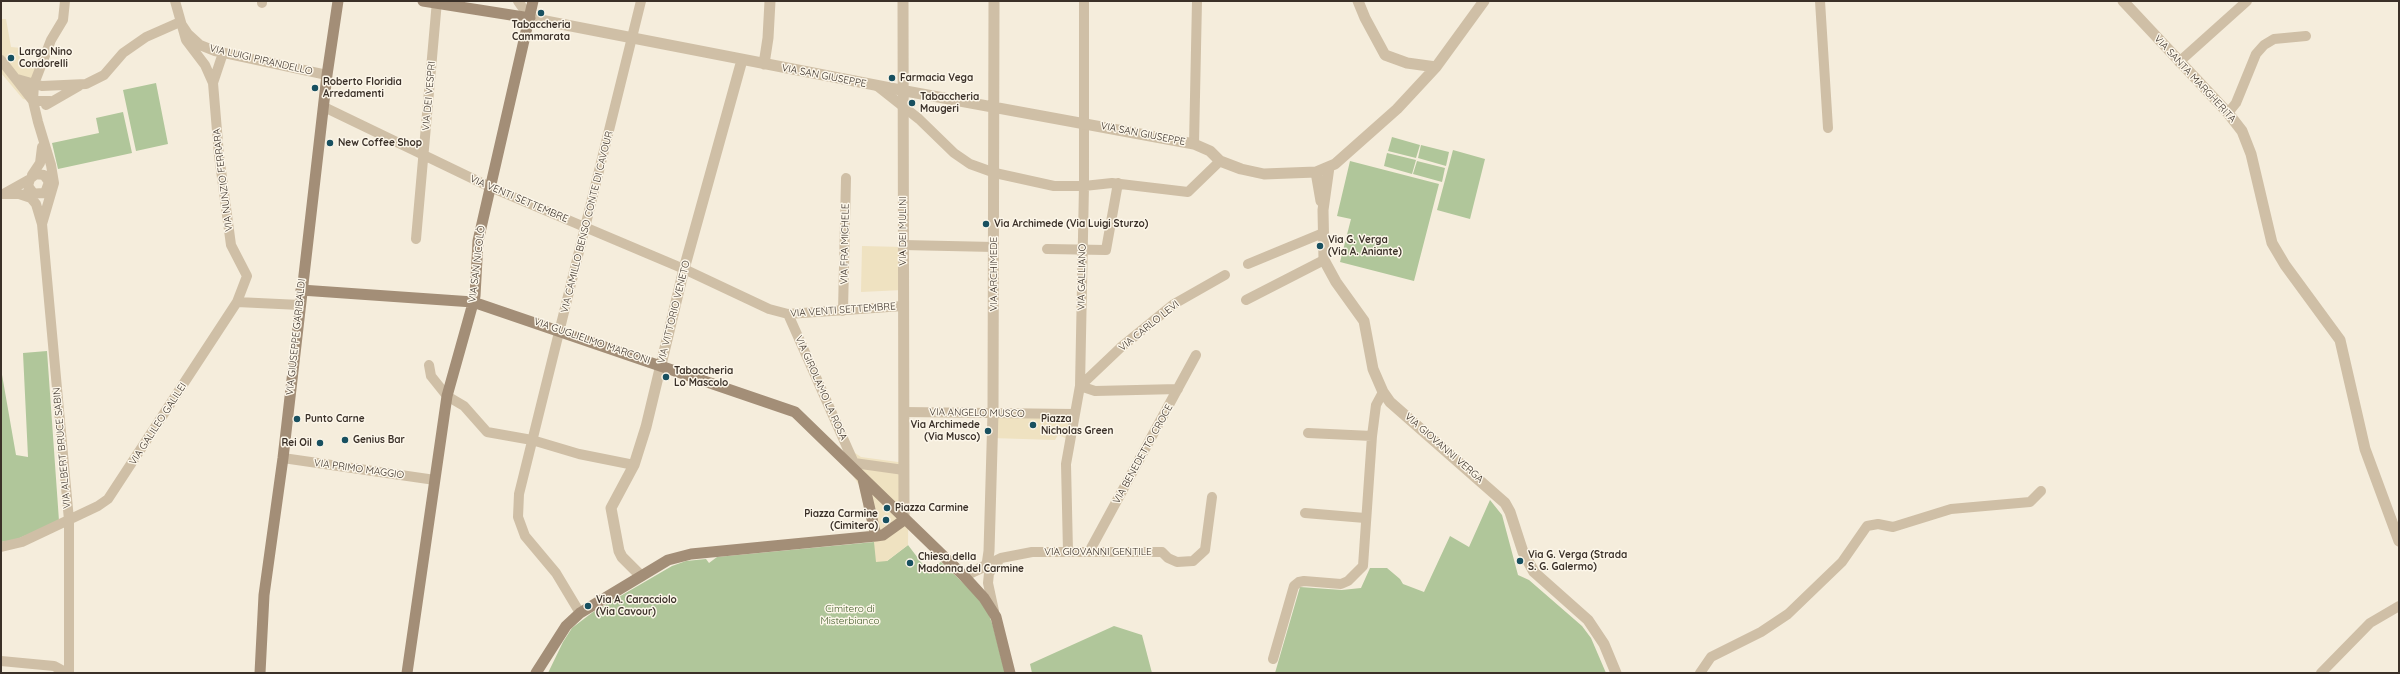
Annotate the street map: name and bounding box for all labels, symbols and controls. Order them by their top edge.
marker: Tabaccheria Cammarata [536,8,546,18]
place label: Tabaccheria Cammarata [511,19,571,42]
street label: VIA SANTA MARGHERITA [2151,33,2239,125]
street label: VIA LUIGI PIRANDELLO [208,42,314,78]
place label: Largo Nino Condorelli [19,46,72,70]
marker: Largo Nino Condorelli [6,53,16,63]
street label: VIA DEI VESPRI [420,61,438,131]
street label: VIA SAN GIUSEPPE [781,62,867,90]
place label: Farmacia Vega [900,72,973,84]
marker: Farmacia Vega [887,73,897,83]
place label: Roberto Floridia Arredamenti [323,76,402,100]
marker: Roberto Floridia Arredamenti [310,83,320,93]
place label: Tabaccheria Maugeri [920,91,979,114]
marker: Tabaccheria Maugeri [907,98,917,108]
street label: VIA SAN GIUSEPPE [1100,120,1186,148]
street label: VIA NUNZIO FERRARA [211,128,235,232]
street label: VIA CAMILLO BENSO CONTE DI CAVOUR [559,130,615,314]
place label: New Coffee Shop [338,137,422,149]
marker: New Coffee Shop [325,138,335,148]
street label: VIA VENTI SETTEMBRE [468,173,570,225]
street label: VIA DEI MULINI [897,196,909,266]
street label: VIA FRA MICHELE [838,203,852,285]
place label: Via Archimede (Via Luigi Sturzo) [994,218,1148,230]
marker: Via Archimede (Via Luigi Sturzo) [981,219,991,229]
street label: VIA SAN NICOLÒ [466,225,488,303]
place label: Via G. Verga (Via A. Aniante) [1328,234,1402,258]
street label: VIA ARCHIMEDE [988,237,1000,311]
marker: Via G. Verga (Via A. Aniante) [1315,241,1325,251]
street label: VIA GALLIANO [1075,244,1089,310]
street label: VIA VITTORIO VENETO [655,259,693,365]
street label: VIA GIUSEPPE GARIBALDI [284,278,308,396]
street label: VIA CARLO LEVI [1117,298,1181,354]
street label: VIA VENTI SETTEMBRE [790,300,896,320]
street label: VIA GUGLIELMO MARCONI [532,315,652,367]
street label: VIA GIROLAMO LA ROSA [792,334,850,442]
place label: Tabaccheria Lo Mascolo [674,365,733,388]
marker: Tabaccheria Lo Mascolo [661,372,671,382]
street label: VIA GALILEO GALILEI [127,381,189,467]
street label: VIA ALBERT BRUCE SABIN [51,387,73,509]
street label: VIA BENEDETTO CROCE [1111,402,1175,506]
street label: VIA ANGELO MUSCO [929,406,1025,420]
street label: VIA GIOVANNI VERGA [1402,411,1486,485]
place label: Punto Carne [305,413,365,425]
place label: Piazza Nicholas Green [1041,413,1113,436]
marker: Punto Carne [292,414,302,424]
place label: Via Archimede (Via Musco) [911,419,980,442]
marker: Piazza Nicholas Green [1028,420,1038,430]
marker: Via Archimede (Via Musco) [983,426,993,436]
place label: Genius Bar [353,434,405,446]
marker: Genius Bar [340,435,350,445]
place label: Rei Oil [281,437,312,449]
marker: Rei Oil [315,438,325,448]
street label: VIA PRIMO MAGGIO [313,457,405,481]
place label: Piazza Carmine [895,502,969,514]
marker: Piazza Carmine [882,503,892,513]
place label: Piazza Carmine (Cimitero) [804,508,878,532]
marker: Piazza Carmine (Cimitero) [881,515,891,525]
street label: VIA GIOVANNI GENTILE [1044,546,1152,558]
place label: Via G. Verga (Strada S. G. Galermo) [1528,549,1627,572]
place label: Chiesa della Madonna del Carmine [918,551,1024,574]
marker: Via G. Verga (Strada S. G. Galermo) [1515,556,1525,566]
marker: Chiesa della Madonna del Carmine [905,558,915,568]
place label: Via A. Caracciolo (Via Cavour) [596,594,677,618]
marker: Via A. Caracciolo (Via Cavour) [583,601,593,611]
park label: Cimitero di Misterbianco [820,603,880,626]

